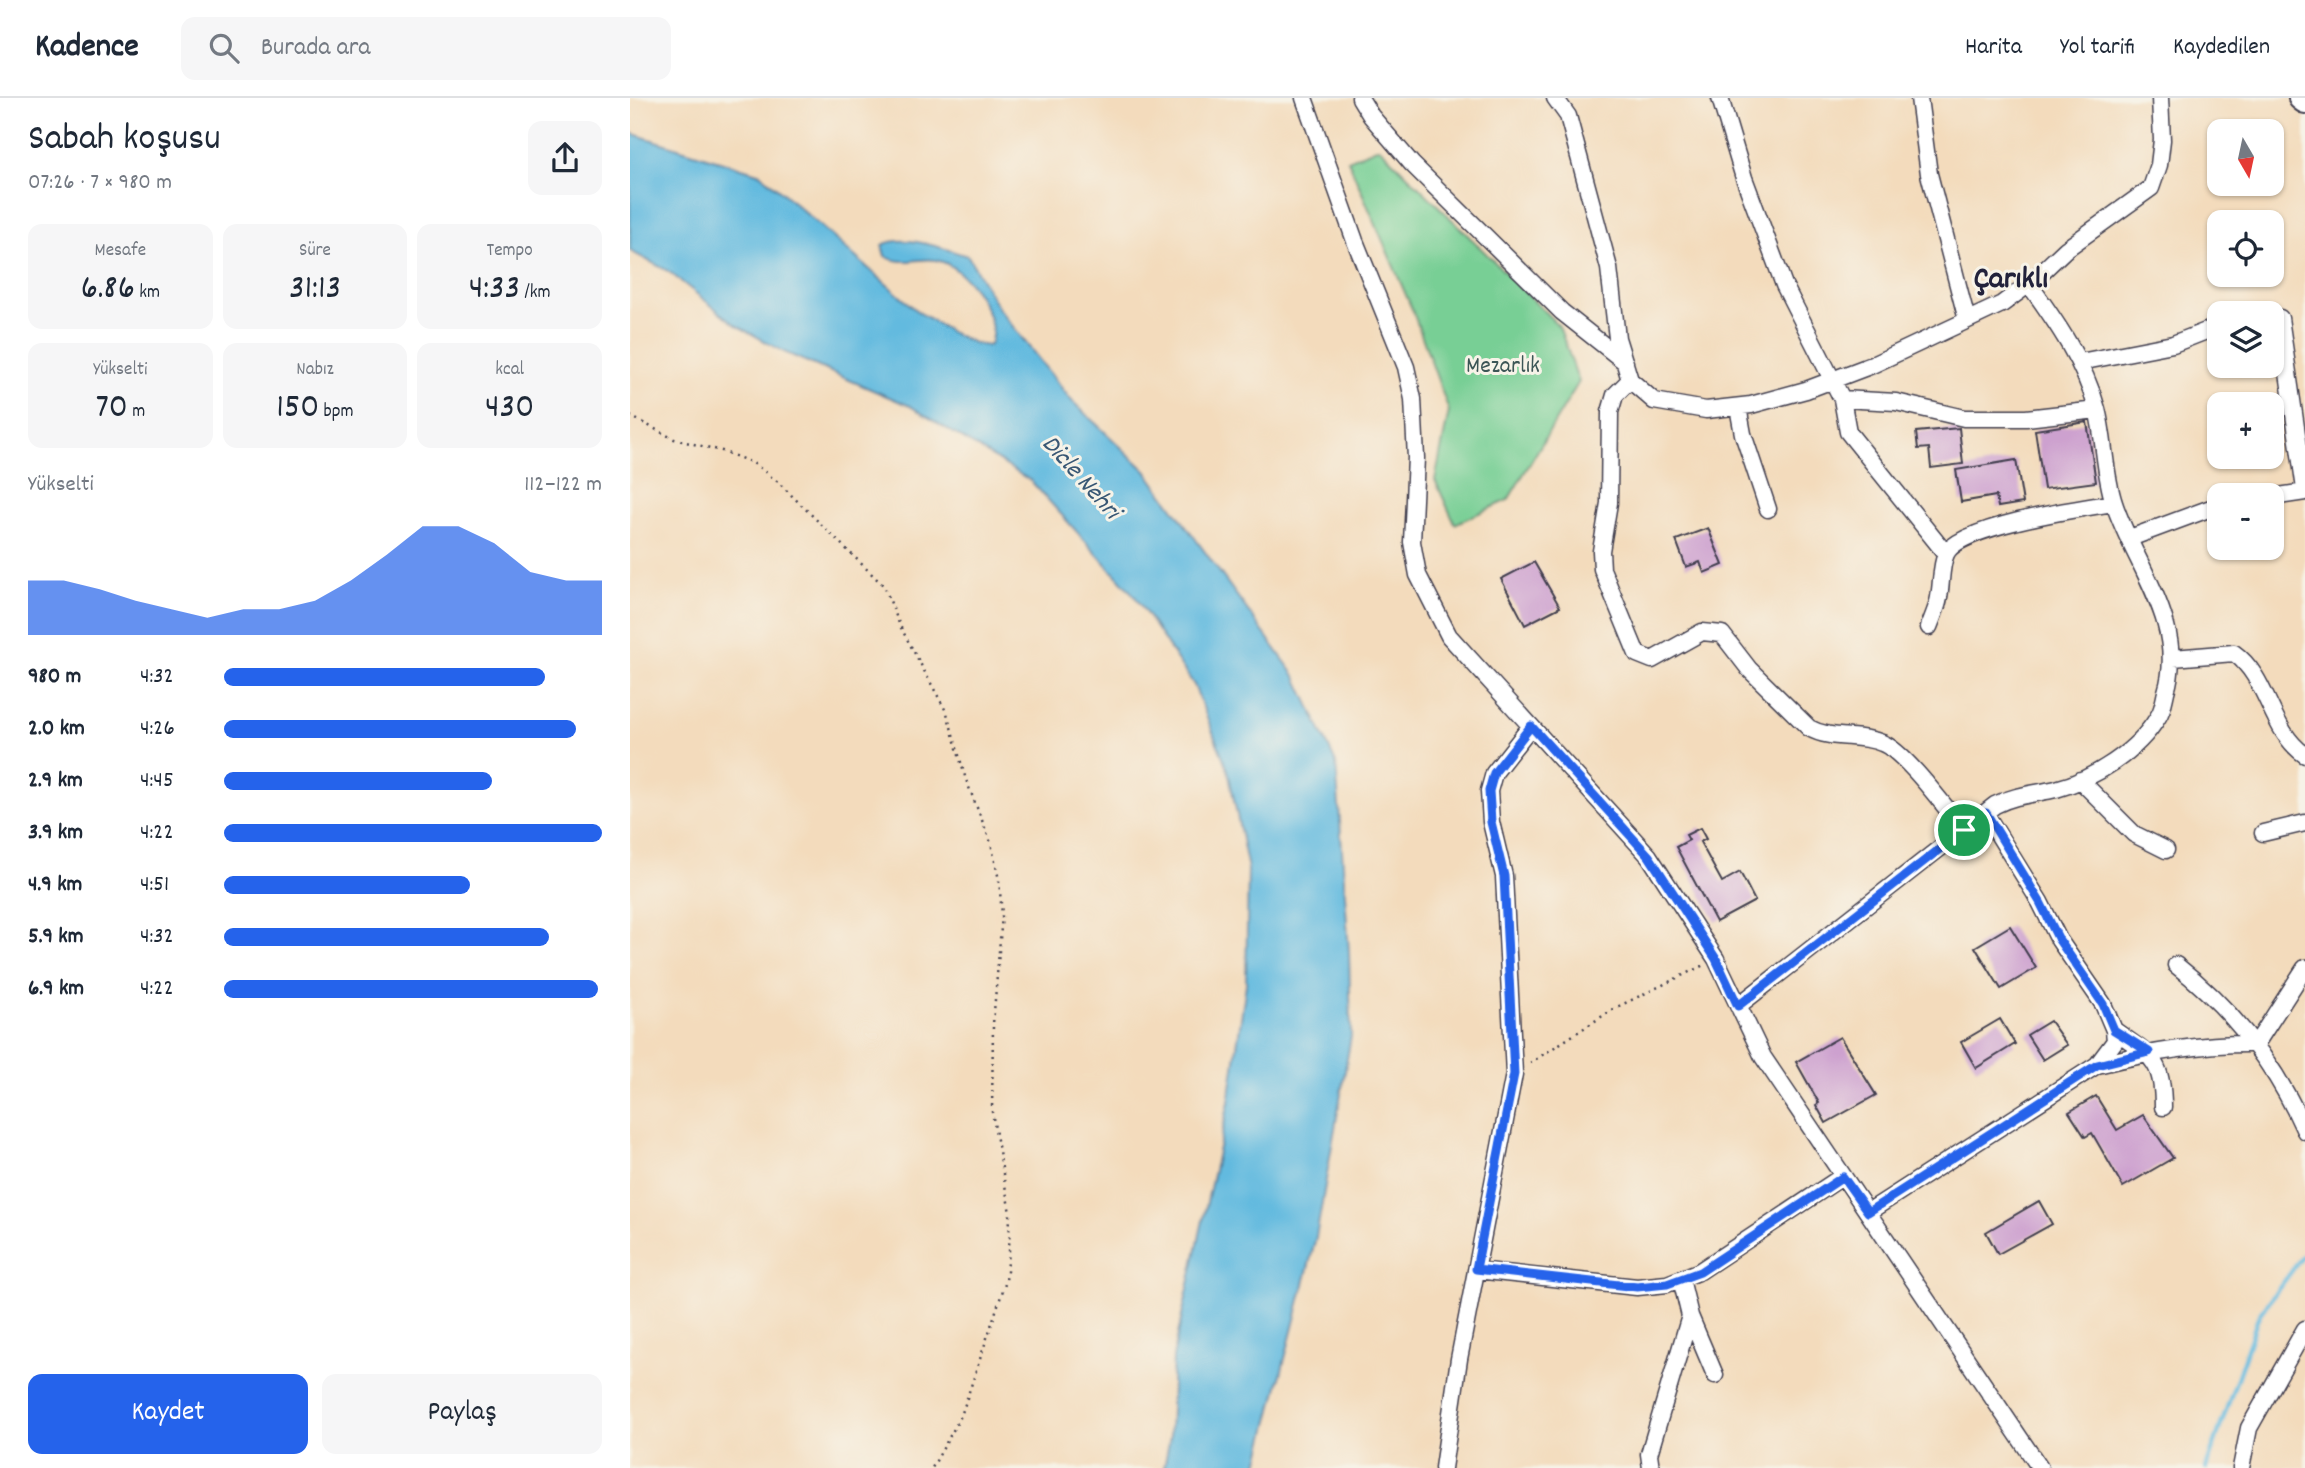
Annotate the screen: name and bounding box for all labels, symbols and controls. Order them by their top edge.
search box [181,17,671,80]
text: Kadence [35,25,139,72]
icon: search [205,29,243,67]
text: Burada ara [261,30,371,67]
text: Harita [1965,31,2022,65]
text: Yol tarifi [2060,31,2135,65]
text: Kaydedilen [2173,31,2270,65]
text: Sabah koşusu [28,113,221,168]
north arrow [2207,119,2284,196]
map controls [2207,119,2284,560]
button: share [528,121,602,195]
text: 07:26 · 7 × 980 m [28,167,172,200]
button: locate [2207,210,2284,287]
text: Mesafe [95,238,146,265]
text: Süre [299,238,331,265]
text: Tempo [487,238,533,265]
district label: Çarıklı [1974,258,2048,304]
text: 6.86 [81,265,135,315]
text: 31:13 [289,265,341,315]
text: 4:33 [469,265,520,315]
text: km [135,280,160,307]
text: /km [520,280,551,307]
button: layers [2207,301,2284,378]
park label: Mezarlık [1466,350,1540,384]
text: Yükselti [93,357,147,384]
text: Nabız [296,357,334,384]
text: kcal [495,357,524,384]
text: 70 [95,384,128,434]
text: 150 [276,384,319,434]
text: 430 [485,384,534,434]
button: + [2207,392,2284,469]
text: m [128,399,145,426]
text: bpm [319,399,354,426]
water label: Dicle Nehri [1032,427,1131,532]
text: Yükselti [28,469,94,502]
text: 112–122 m [524,469,602,502]
button: − [2207,483,2284,560]
text: 980 m [28,661,81,694]
text: 4:32 [140,661,174,694]
text: 2.0 km [28,713,85,746]
text: 4:26 [140,713,175,746]
text: 2.9 km [28,765,83,798]
text: 4:45 [140,765,174,798]
pin [1934,800,1994,860]
icon: arrive [1945,811,1983,849]
text: 3.9 km [28,817,83,850]
text: 4:22 [140,817,173,850]
text: 4.9 km [28,869,82,902]
text: 4:51 [140,869,169,902]
text: 5.9 km [28,921,84,954]
text: 4:32 [140,921,174,954]
text: 6.9 km [28,973,84,1006]
text: 4:22 [140,973,173,1006]
button: Kaydet [28,1374,308,1454]
button: Paylaş [322,1374,602,1454]

